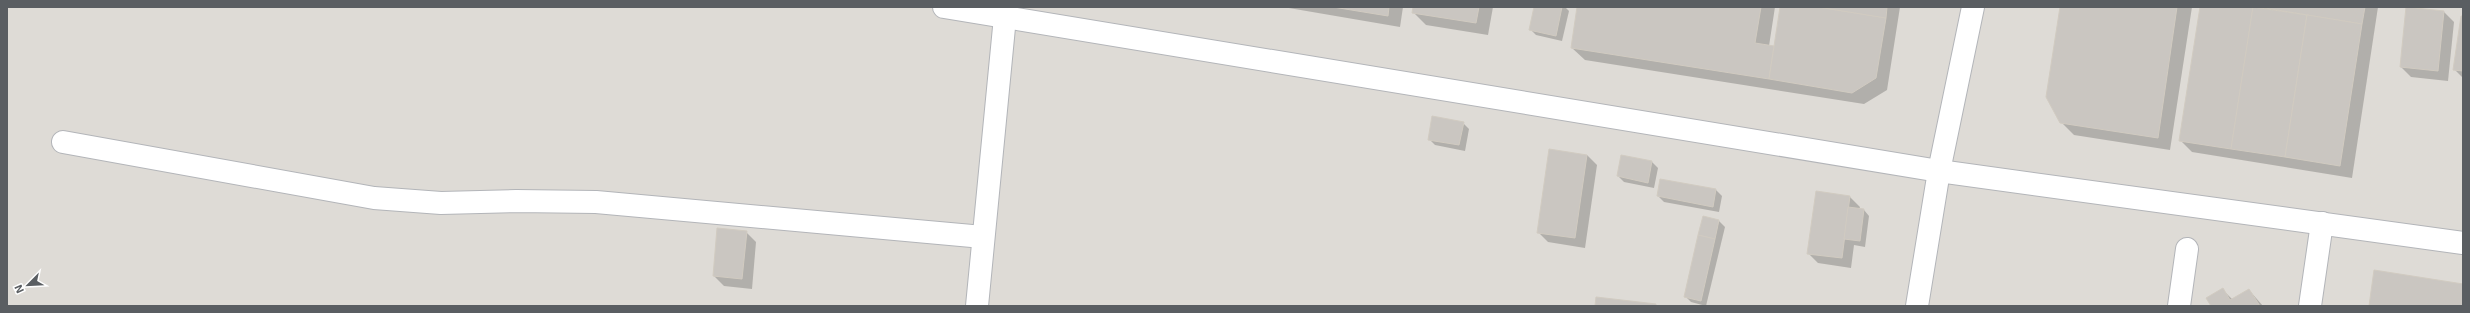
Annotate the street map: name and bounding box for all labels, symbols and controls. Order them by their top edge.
north arrow [8,265,48,305]
text: N [11,283,26,296]

